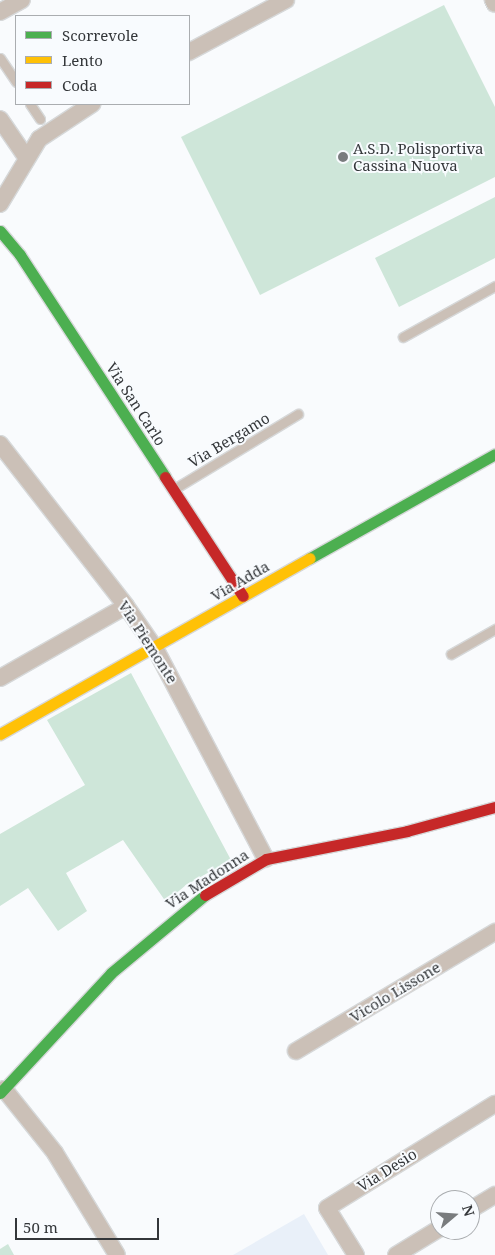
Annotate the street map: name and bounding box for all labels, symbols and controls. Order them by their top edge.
legend [15,15,190,105]
text: Scorrevole [62,25,138,45]
text: Lento [62,50,103,70]
text: Coda [62,75,98,95]
place label: A.S.D. Polisportiva Cassina Nuova [353,139,484,174]
marker: A.S.D. Polisportiva Cassina Nuova [337,151,349,163]
street label: Via San Carlo [102,359,170,449]
street label: Via Bergamo [185,409,273,471]
street label: Via Adda [208,557,272,605]
street label: Via Piemonte [115,597,181,687]
street label: Via Madonna [162,845,252,913]
street label: Vicolo Lissone [347,958,443,1026]
street label: Via Desio [354,1145,420,1195]
north arrow [430,1190,480,1240]
text: N [458,1202,480,1219]
scale bar [18,1208,161,1240]
text: 50 m [23,1217,58,1237]

